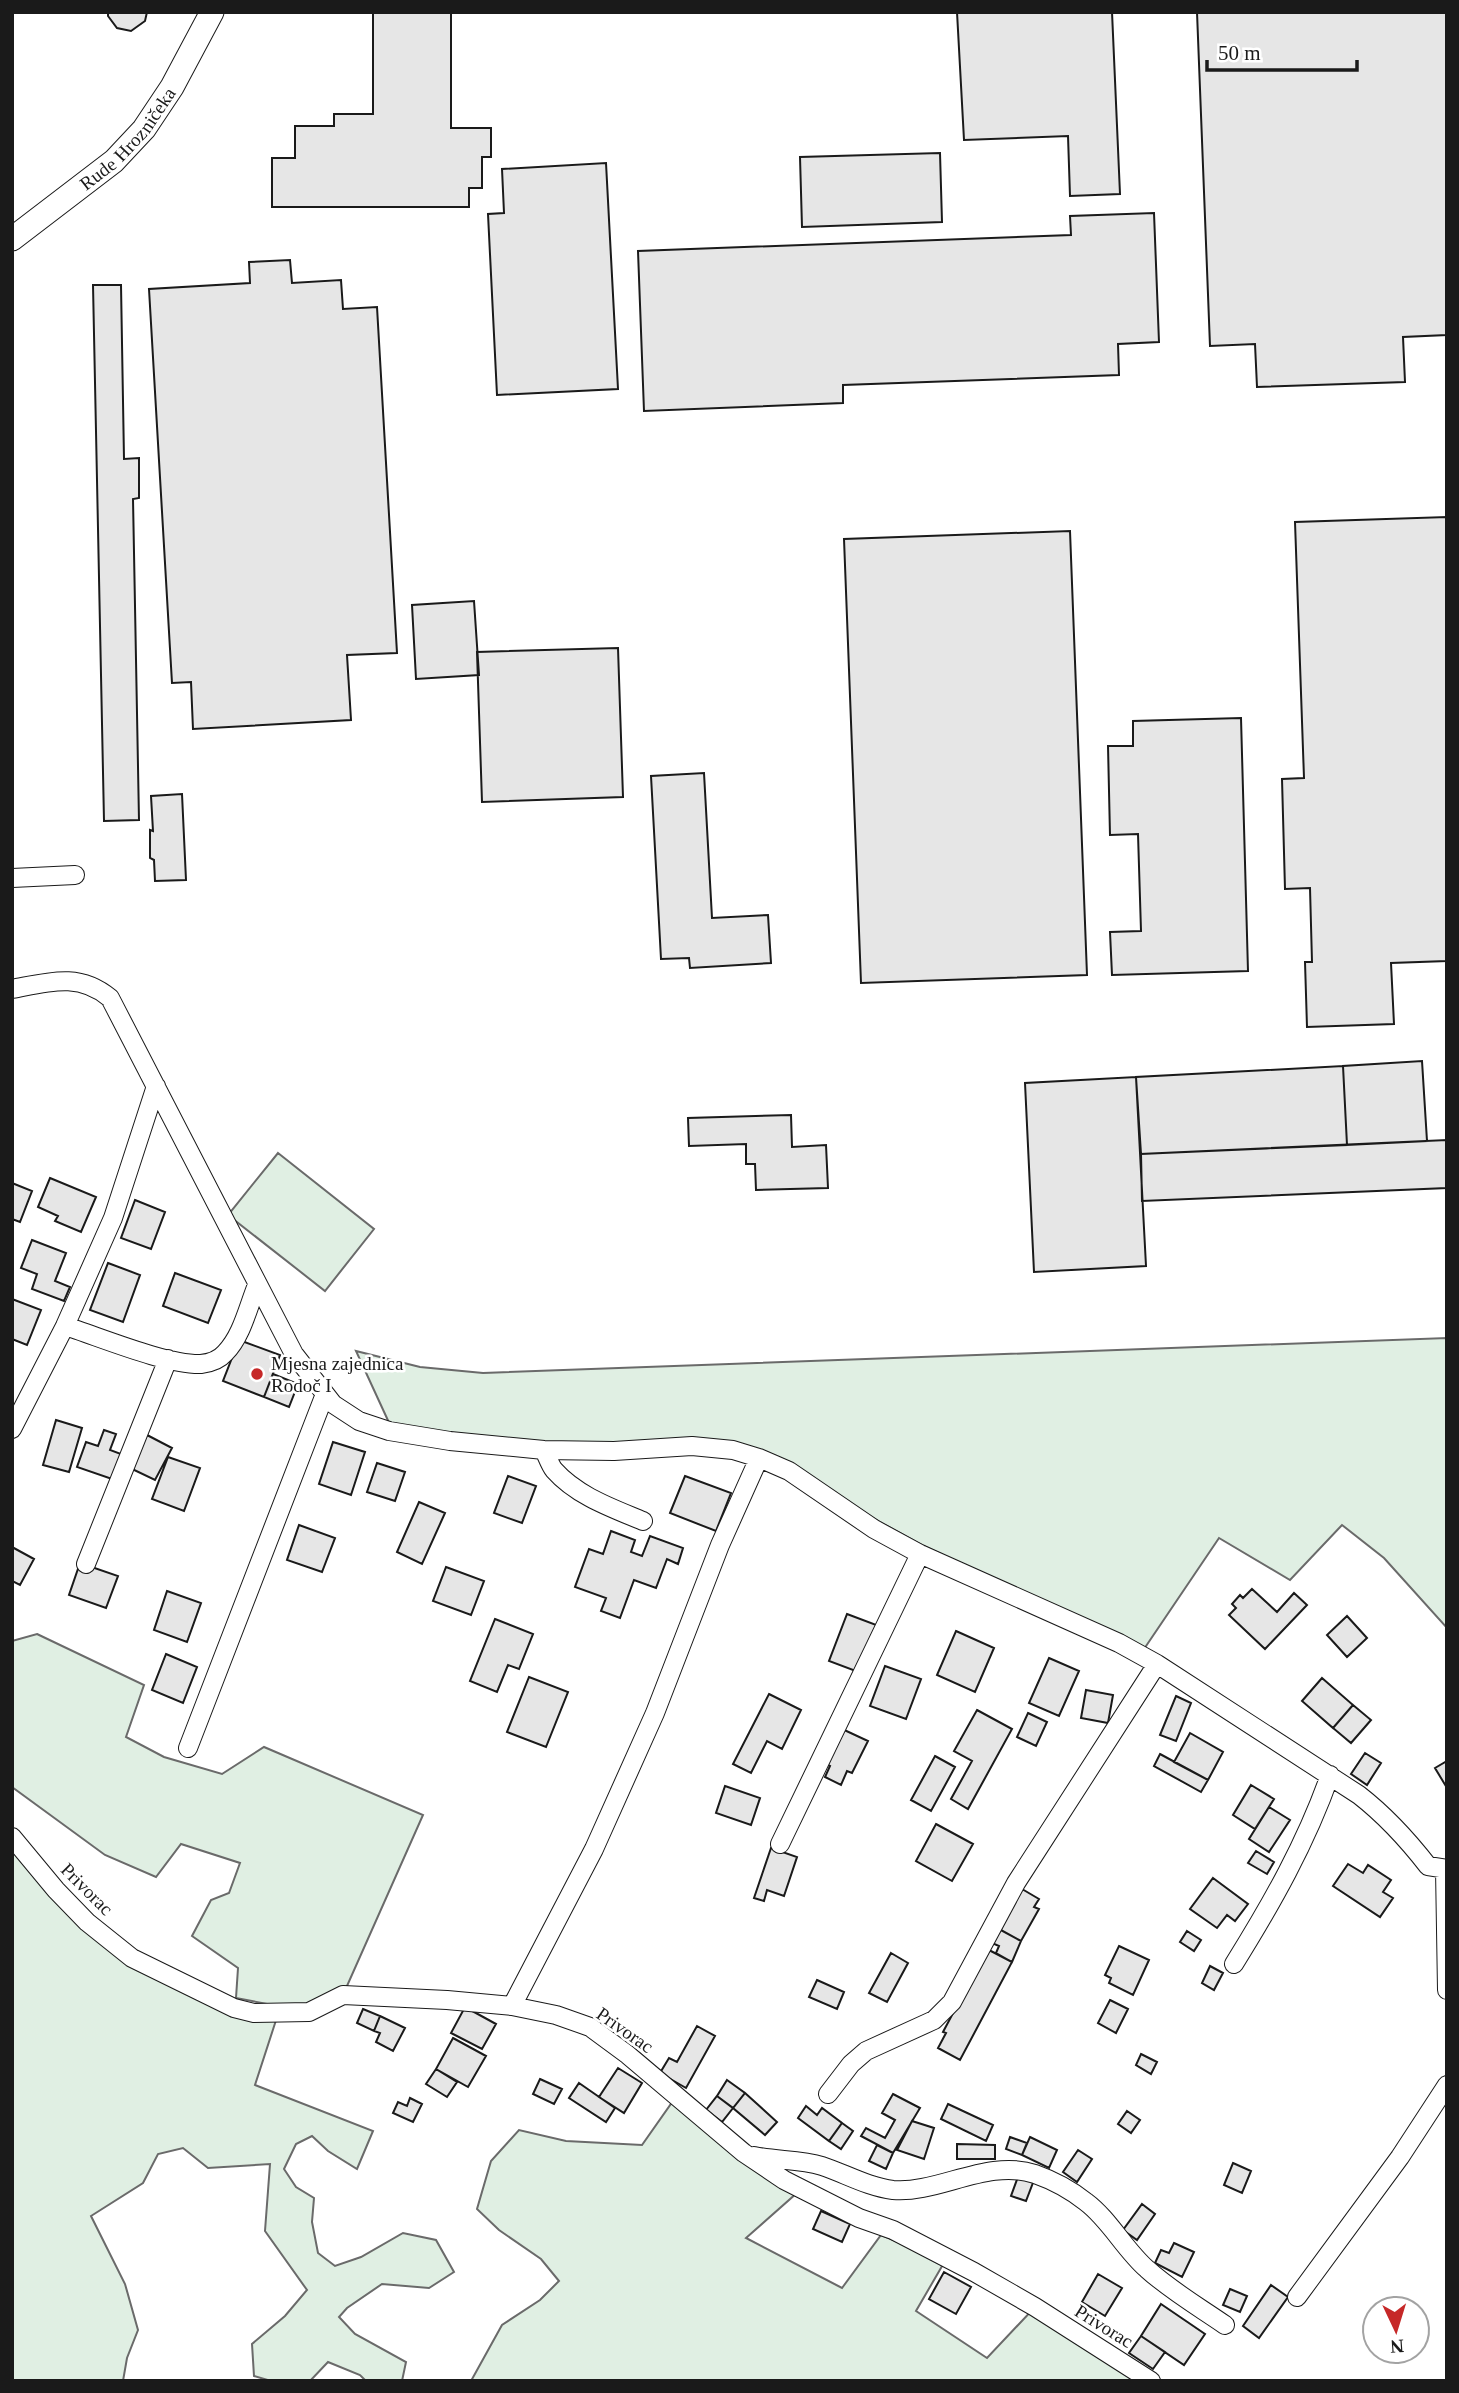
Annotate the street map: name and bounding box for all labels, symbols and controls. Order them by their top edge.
scale bar [1207,28,1358,72]
text: 50 m [1218,41,1261,65]
street label: Rude Hrozničeka [75,83,180,194]
place label: Mjesna zajednica Rodoč I [271,1353,404,1396]
marker: Mjesna zajednica Rodoč I [249,1366,265,1382]
street label: Privorac [57,1859,117,1919]
street label: Privorac [593,2003,657,2057]
north arrow [1361,2295,1431,2365]
street label: Privorac [1071,2300,1137,2352]
text: N [1389,2336,1405,2357]

